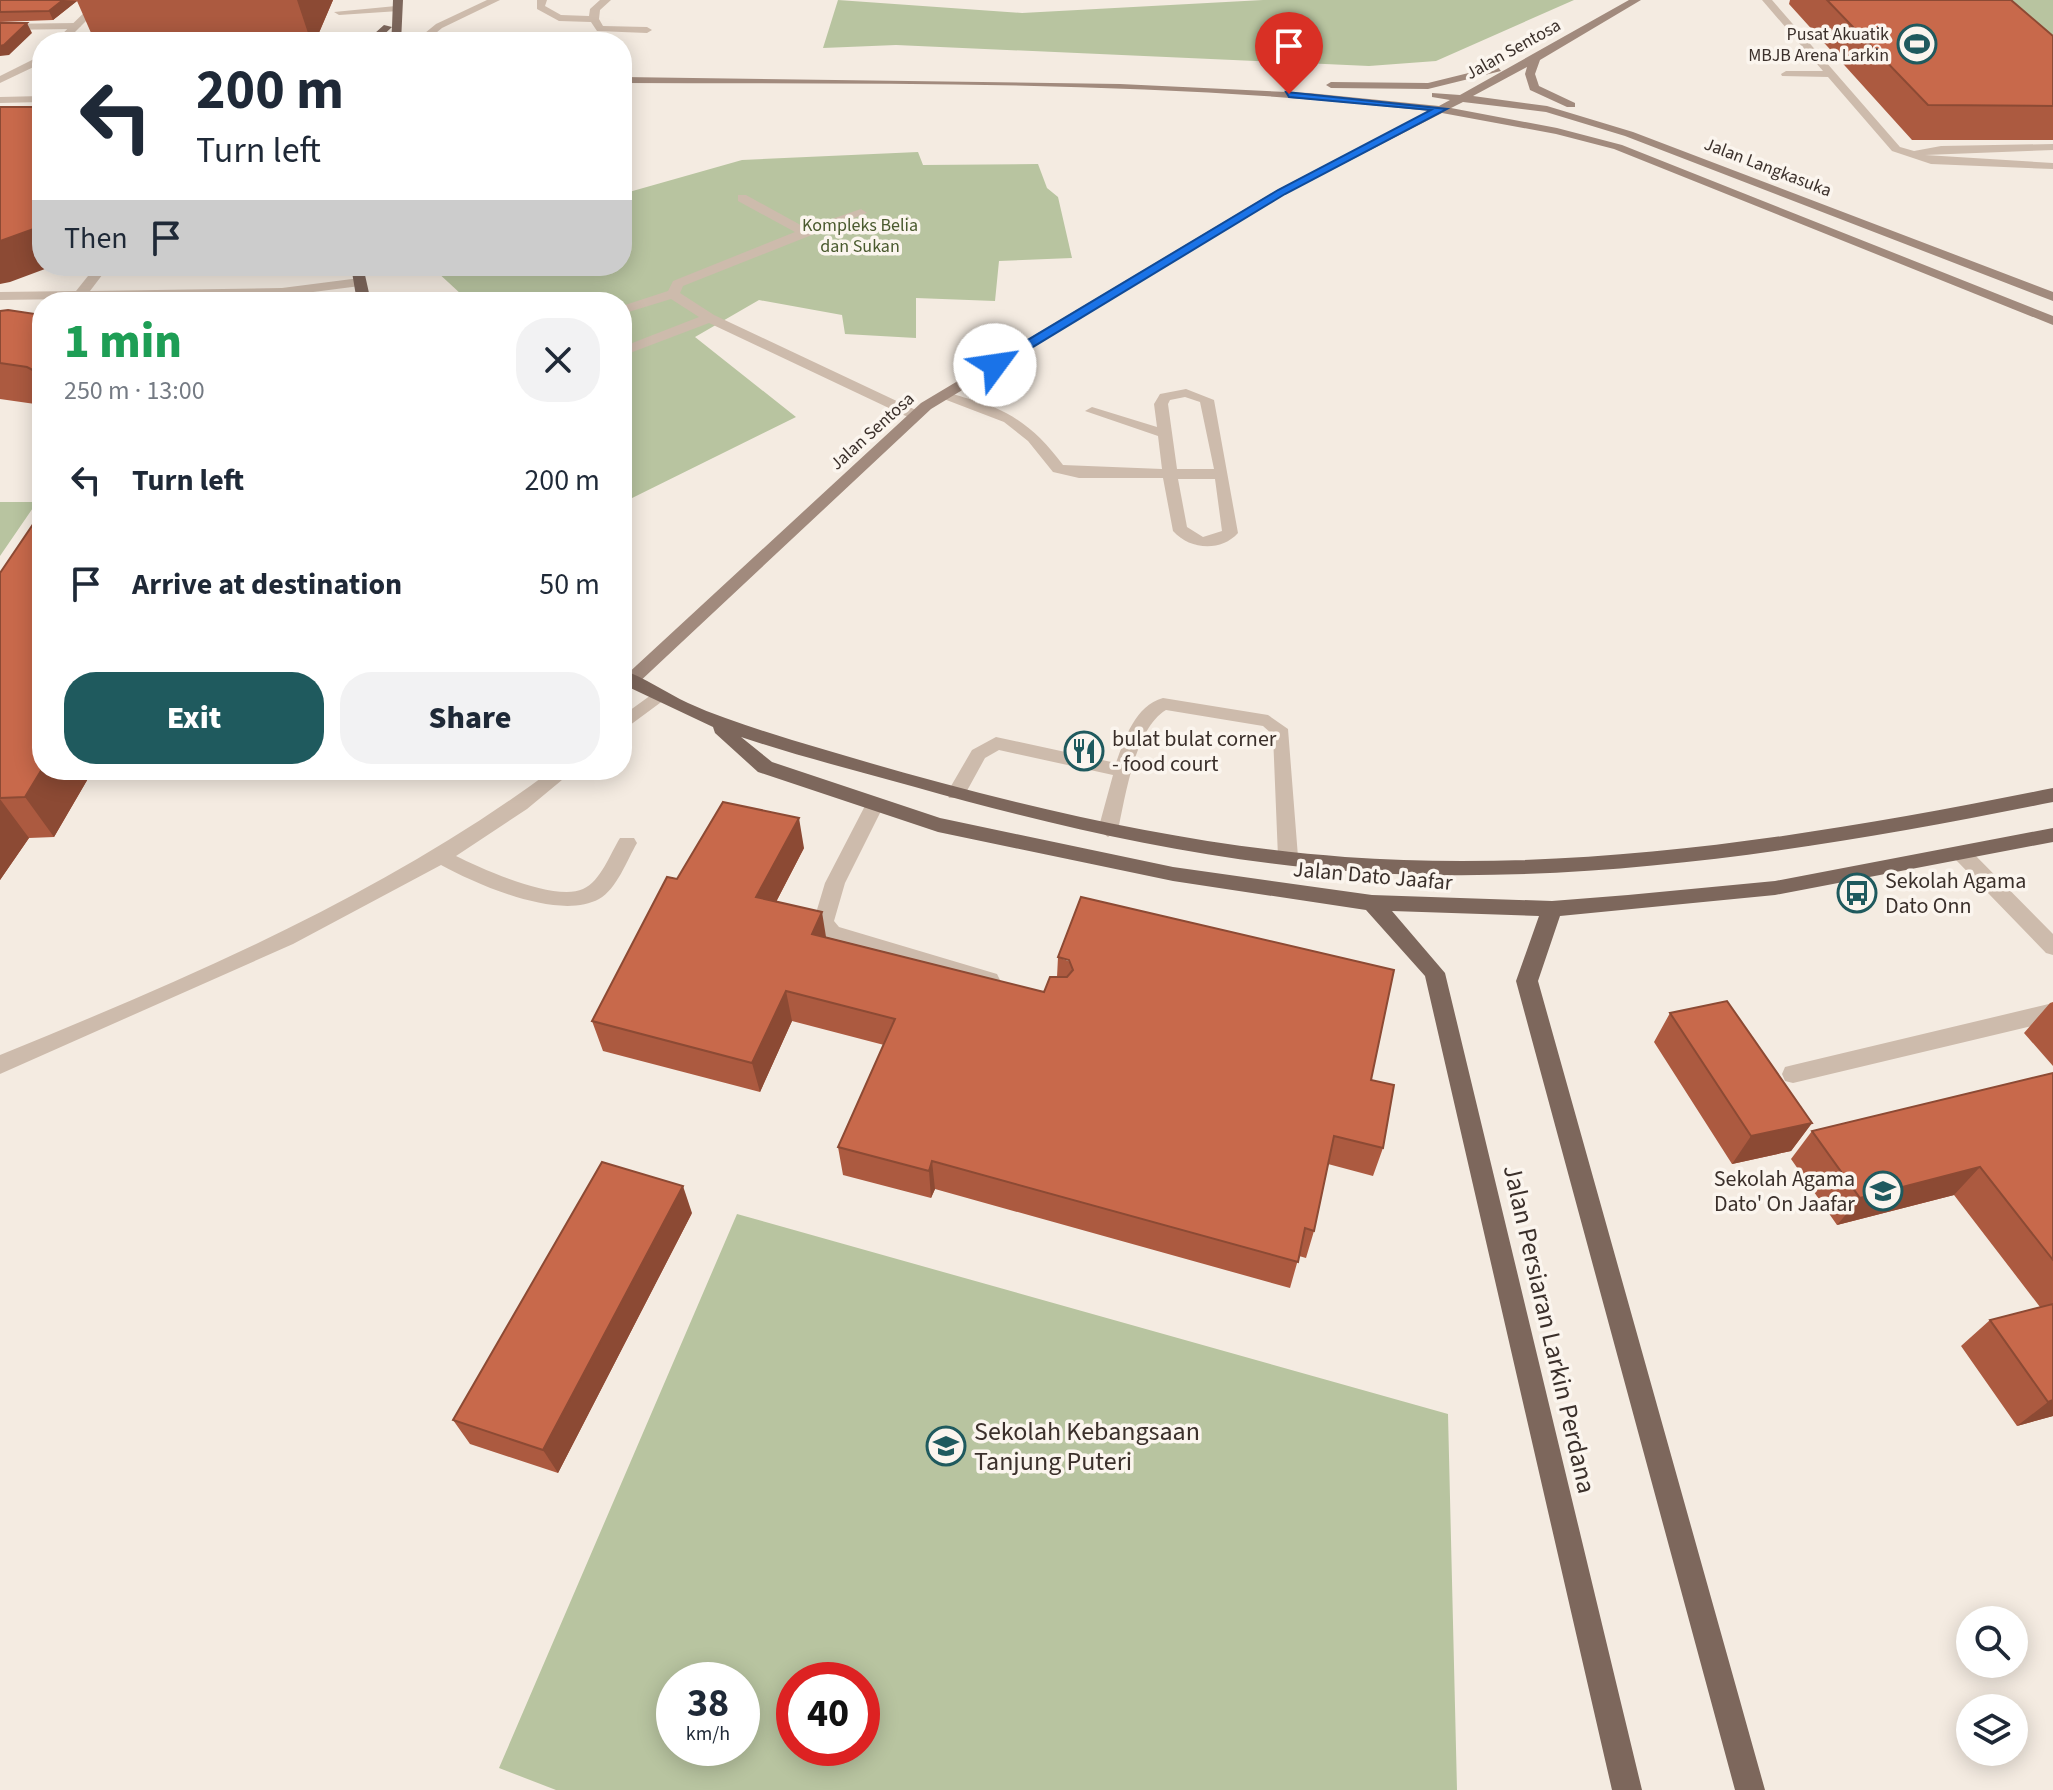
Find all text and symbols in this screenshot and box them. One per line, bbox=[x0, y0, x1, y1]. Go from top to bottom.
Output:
pin bbox=[1255, 12, 1323, 94]
street label: Jalan Sentosa bbox=[1461, 13, 1565, 86]
place label: Pusat Akuatik MBJB Arena Larkin bbox=[1748, 22, 1889, 68]
sports icon: Pusat Akuatik MBJB Arena Larkin bbox=[1896, 23, 1938, 65]
icon: arrive bbox=[1267, 24, 1311, 68]
text: 200 m bbox=[196, 51, 344, 130]
icon: left bbox=[64, 64, 168, 168]
text: Turn left bbox=[196, 125, 321, 176]
street label: Jalan Langkasuka bbox=[1701, 132, 1835, 203]
park label: Kompleks Belia dan Sukan bbox=[802, 213, 918, 259]
icon: arrive bbox=[144, 216, 188, 260]
text: Then bbox=[64, 217, 128, 260]
text: 1 min bbox=[64, 308, 182, 376]
button: close bbox=[516, 318, 600, 402]
position arrow bbox=[953, 323, 1037, 407]
text: 250 m · 13:00 bbox=[64, 372, 205, 409]
street label: Jalan Sentosa bbox=[825, 387, 920, 476]
icon: left bbox=[64, 458, 108, 502]
text: Turn left bbox=[132, 459, 244, 502]
text: 200 m bbox=[524, 459, 600, 502]
icon: arrive bbox=[64, 562, 108, 606]
text: Arrive at destination bbox=[132, 563, 402, 606]
text: 50 m bbox=[539, 563, 600, 606]
button: Exit bbox=[64, 672, 324, 764]
button: Share bbox=[340, 672, 600, 764]
place label: bulat bulat corner - food court bbox=[1112, 723, 1277, 780]
restaurant icon: bulat bulat corner - food court bbox=[1063, 730, 1105, 772]
street label: Jalan Dato Jaafar bbox=[1292, 853, 1454, 899]
place label: Sekolah Agama Dato Onn bbox=[1885, 865, 2026, 922]
bus stop icon: Sekolah Agama Dato Onn bbox=[1836, 872, 1878, 914]
street label: Jalan Persiaran Larkin Perdana bbox=[1494, 1161, 1605, 1497]
place label: Sekolah Agama Dato' On Jaafar bbox=[1714, 1163, 1855, 1220]
school or university icon: Sekolah Agama Dato' On Jaafar bbox=[1862, 1170, 1904, 1212]
place label: Sekolah Kebangsaan Tanjung Puteri bbox=[974, 1413, 1200, 1480]
school or university icon: Sekolah Kebangsaan Tanjung Puteri bbox=[925, 1425, 967, 1467]
map controls bbox=[1956, 1606, 2028, 1766]
button: search bbox=[1956, 1606, 2028, 1678]
speed limit sign: 40 bbox=[776, 1662, 880, 1766]
text: 38 bbox=[687, 1675, 729, 1732]
button: layers bbox=[1956, 1694, 2028, 1766]
text: km/h bbox=[686, 1720, 730, 1748]

